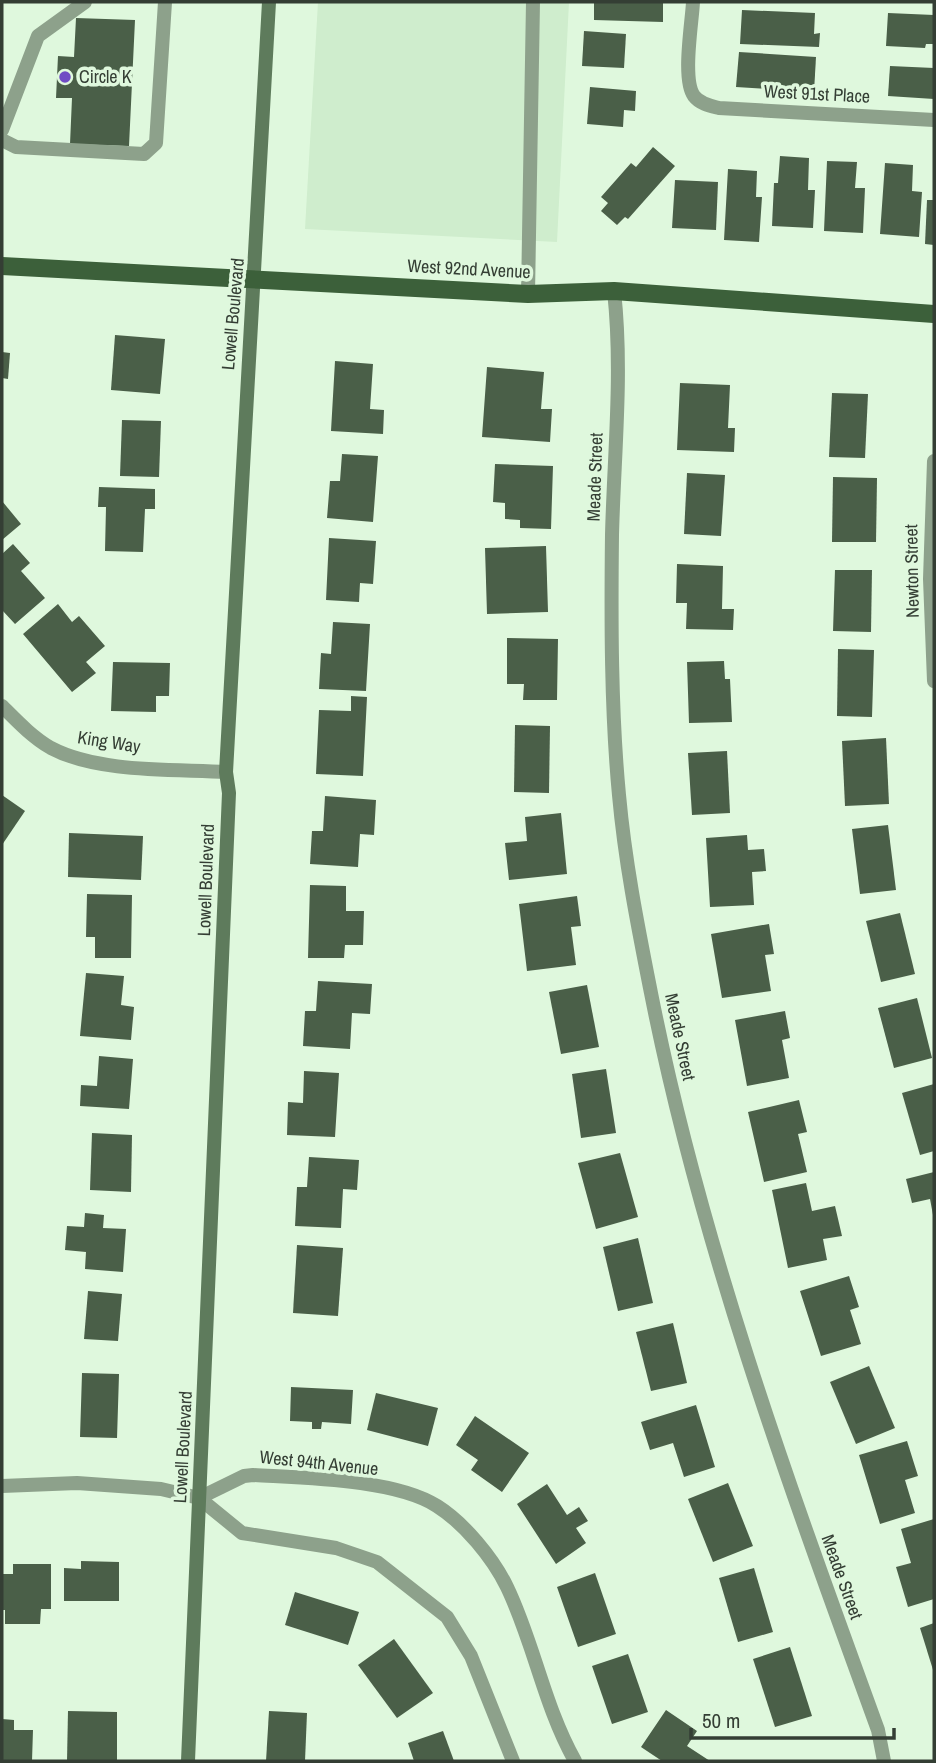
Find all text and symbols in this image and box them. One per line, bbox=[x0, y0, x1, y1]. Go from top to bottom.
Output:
place label: Circle K bbox=[79, 64, 132, 89]
marker: Circle K bbox=[57, 69, 73, 85]
street label: West 91st Place bbox=[763, 78, 871, 109]
street label: West 92nd Avenue bbox=[407, 253, 531, 284]
street label: Lowell Boulevard bbox=[215, 257, 250, 371]
street label: Meade Street bbox=[580, 432, 609, 522]
street label: Newton Street bbox=[898, 524, 925, 618]
street label: King Way bbox=[76, 724, 143, 759]
street label: Lowell Boulevard bbox=[191, 823, 220, 937]
street label: Meade Street bbox=[659, 991, 702, 1083]
street label: Lowell Boulevard bbox=[167, 1390, 198, 1504]
street label: West 94th Avenue bbox=[258, 1444, 380, 1481]
street label: Meade Street bbox=[816, 1531, 869, 1623]
scale bar bbox=[691, 1696, 894, 1740]
text: 50 m bbox=[702, 1706, 740, 1735]

